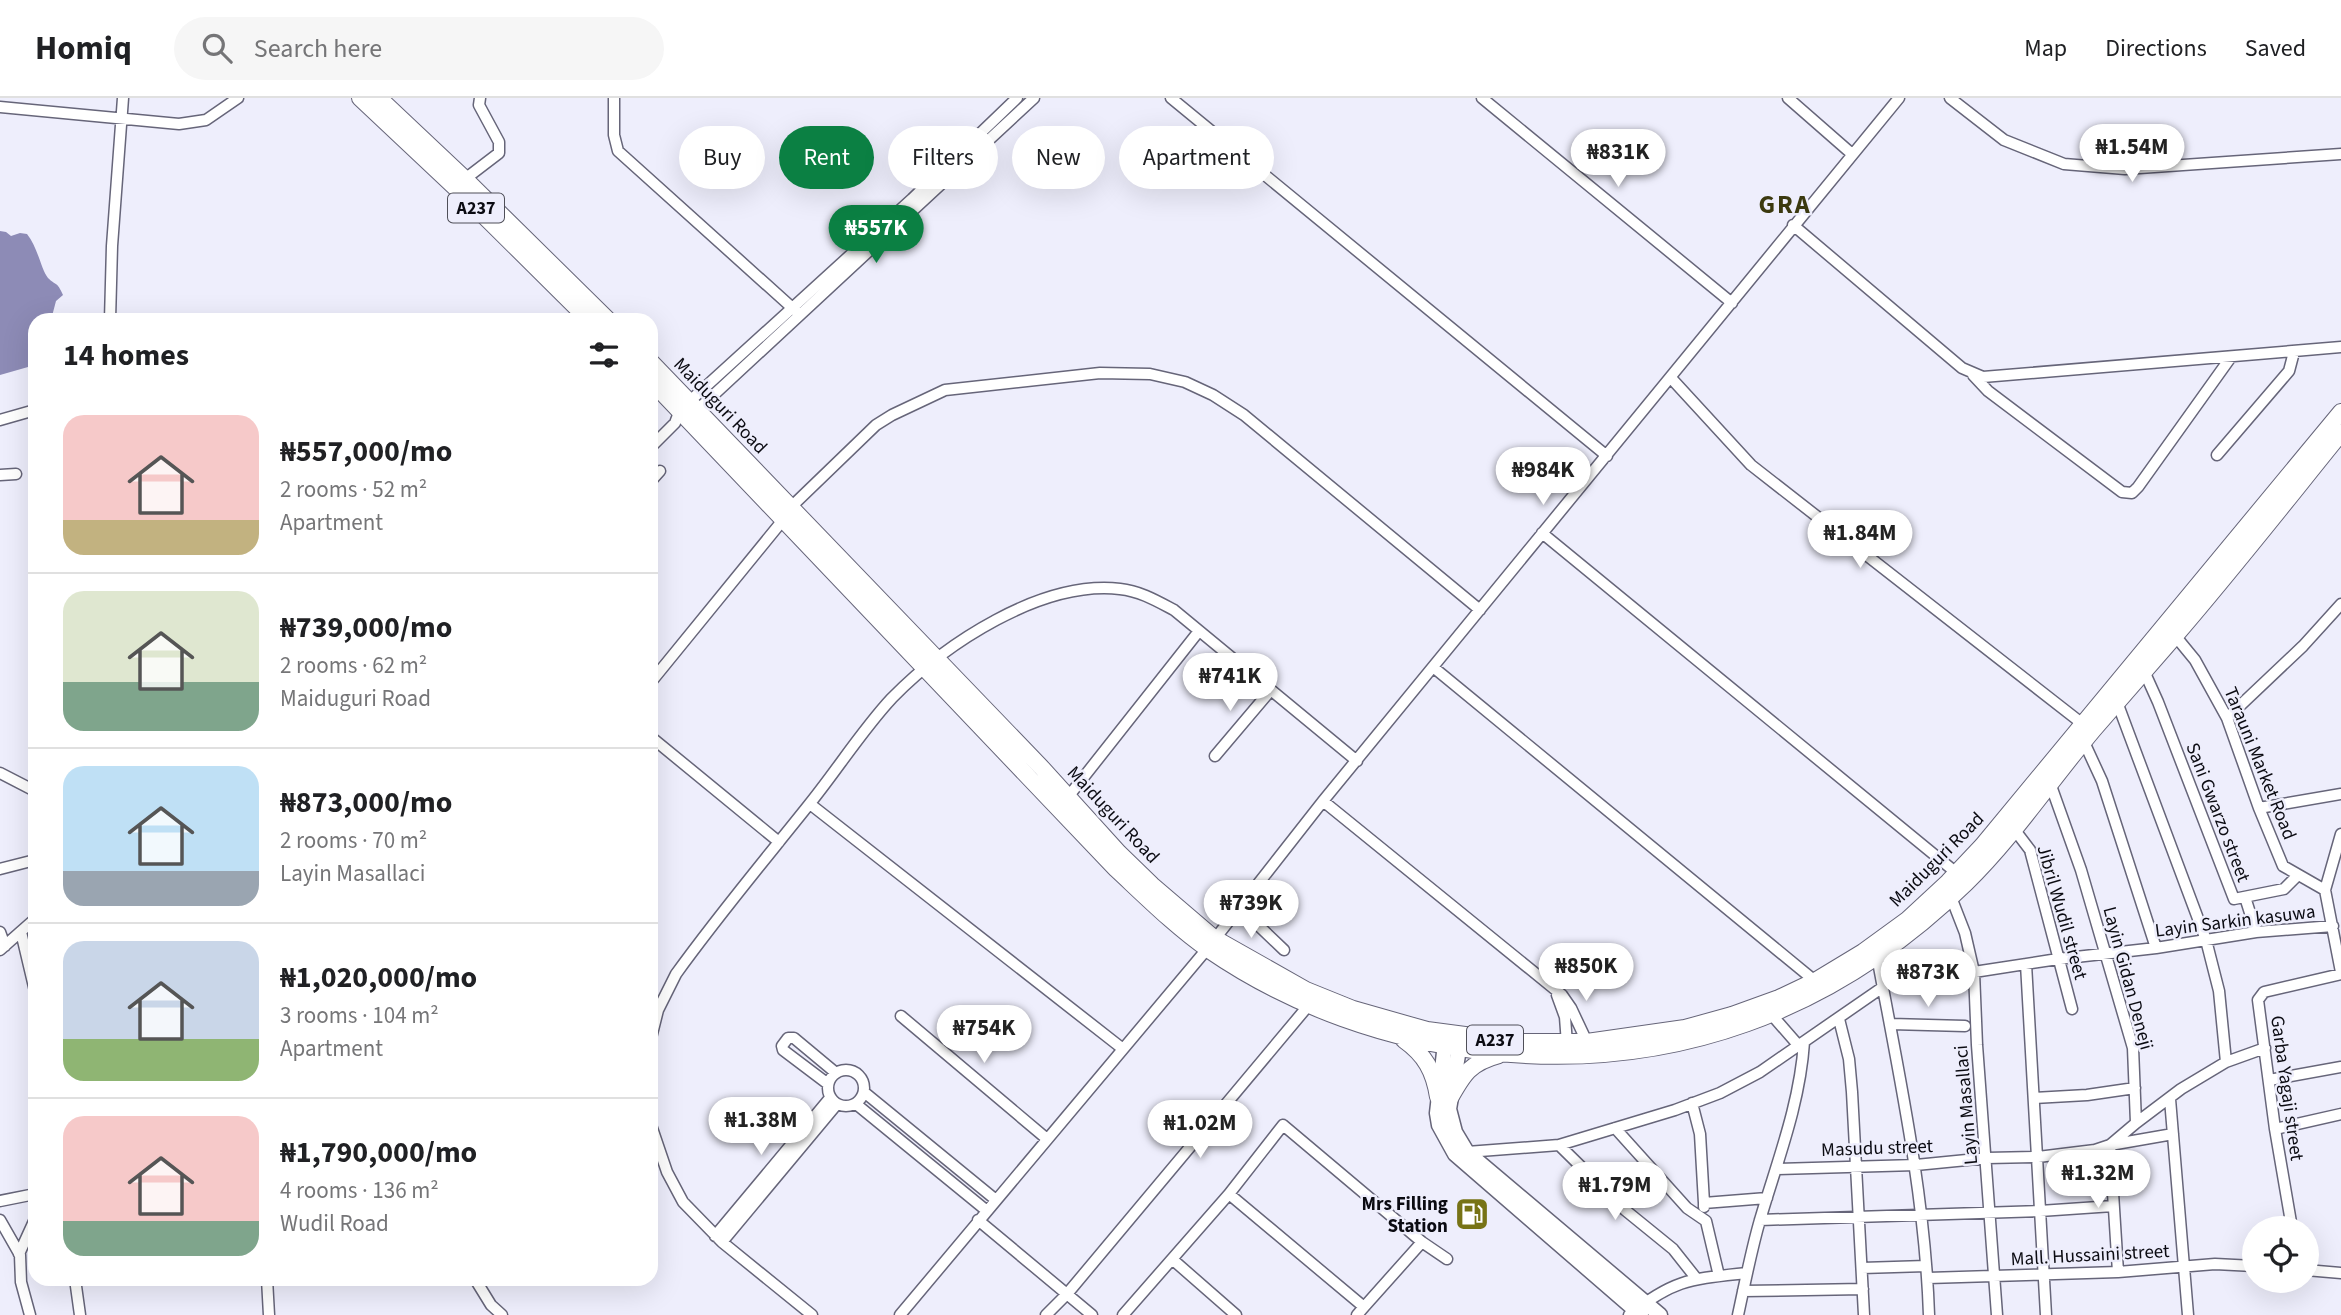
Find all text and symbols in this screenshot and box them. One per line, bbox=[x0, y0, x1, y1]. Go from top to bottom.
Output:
search box bbox=[174, 17, 664, 80]
text: Homiq bbox=[35, 25, 132, 72]
icon: search bbox=[198, 29, 236, 67]
text: Search here bbox=[254, 30, 382, 67]
text: Map bbox=[2024, 31, 2067, 66]
text: Directions bbox=[2105, 31, 2207, 66]
text: Saved bbox=[2245, 31, 2306, 66]
pin: ₦1.54M bbox=[2075, 125, 2189, 184]
chip: Buy bbox=[679, 126, 765, 189]
chip: Rent bbox=[779, 126, 874, 189]
chip: Filters bbox=[888, 126, 998, 189]
chip: New bbox=[1012, 126, 1105, 189]
chip: Apartment bbox=[1119, 126, 1274, 189]
pin: ₦831K bbox=[1569, 130, 1667, 189]
text: ₦1.54M bbox=[2095, 130, 2169, 163]
text: ₦831K bbox=[1587, 135, 1649, 168]
district label: GRA bbox=[1758, 186, 1812, 223]
road number: A237 bbox=[448, 194, 504, 222]
pin: ₦557K bbox=[827, 206, 925, 265]
text: ₦557K bbox=[845, 211, 907, 244]
text: 14 homes bbox=[63, 334, 189, 377]
icon: filters bbox=[585, 336, 623, 374]
street label: Maiduguri Road bbox=[667, 352, 773, 460]
text: ₦557,000/mo bbox=[280, 430, 452, 473]
icon: home bbox=[119, 443, 203, 527]
pin: ₦984K bbox=[1494, 448, 1592, 507]
text: ₦984K bbox=[1512, 453, 1574, 486]
text: 2 rooms · 52 m² bbox=[280, 473, 427, 506]
text: Apartment bbox=[280, 506, 383, 539]
pin: ₦1.84M bbox=[1803, 510, 1917, 570]
text: ₦1.84M bbox=[1823, 516, 1897, 549]
text: ₦739,000/mo bbox=[280, 606, 452, 649]
icon: home bbox=[119, 619, 203, 703]
text: 2 rooms · 62 m² bbox=[280, 649, 427, 682]
pin: ₦741K bbox=[1181, 654, 1279, 713]
text: ₦741K bbox=[1199, 659, 1261, 692]
text: Maiduguri Road bbox=[280, 682, 431, 715]
street label: Tarauni Market Road bbox=[2217, 683, 2303, 844]
street label: Sani Gwarzo street bbox=[2179, 739, 2257, 887]
street label: Maiduguri Road bbox=[1061, 760, 1165, 870]
text: ₦873,000/mo bbox=[280, 781, 452, 824]
icon: home bbox=[119, 794, 203, 878]
street label: Maiduguri Road bbox=[1883, 806, 1991, 914]
text: 2 rooms · 70 m² bbox=[280, 824, 427, 857]
street label: Jibril Wudil street bbox=[2029, 842, 2094, 983]
text: Layin Masallaci bbox=[280, 857, 425, 890]
pin: ₦739K bbox=[1202, 880, 1300, 940]
text: ₦739K bbox=[1220, 886, 1282, 919]
street label: Layin Sarkin kasuwa bbox=[2153, 898, 2317, 945]
street label: Layin Gidan Deneji bbox=[2095, 904, 2160, 1053]
pin: ₦850K bbox=[1537, 944, 1635, 1003]
text: ₦850K bbox=[1555, 949, 1617, 982]
pin: ₦873K bbox=[1879, 950, 1977, 1009]
text: ₦873K bbox=[1897, 955, 1959, 988]
text: ₦1,020,000/mo bbox=[280, 956, 477, 999]
icon: home bbox=[119, 969, 203, 1053]
text: 3 rooms · 104 m² bbox=[280, 999, 439, 1032]
pin: ₦754K bbox=[935, 1006, 1033, 1065]
text: ₦754K bbox=[953, 1011, 1015, 1044]
street label: Garba Yagaji street bbox=[2263, 1014, 2310, 1163]
road number: A237 bbox=[1467, 1026, 1523, 1055]
text: Apartment bbox=[280, 1032, 383, 1065]
street label: Layin Masallaci bbox=[1948, 1044, 1985, 1166]
pin: ₦1.38M bbox=[704, 1098, 818, 1157]
pin: ₦1.02M bbox=[1143, 1100, 1257, 1160]
text: ₦1.38M bbox=[724, 1103, 798, 1136]
text: ₦1.02M bbox=[1163, 1106, 1237, 1139]
text: ₦1,790,000/mo bbox=[280, 1131, 477, 1174]
street label: Masudu street bbox=[1821, 1133, 1934, 1164]
icon: home bbox=[119, 1144, 203, 1228]
pin: ₦1.32M bbox=[2041, 1150, 2155, 1210]
text: ₦1.32M bbox=[2061, 1156, 2135, 1189]
pin: ₦1.79M bbox=[1558, 1162, 1672, 1222]
text: ₦1.79M bbox=[1578, 1168, 1652, 1201]
text: 4 rooms · 136 m² bbox=[280, 1174, 439, 1207]
place label: Mrs Filling Station bbox=[1362, 1191, 1448, 1240]
fuel station icon: Mrs Filling Station bbox=[1453, 1195, 1491, 1233]
text: Wudil Road bbox=[280, 1207, 389, 1240]
map controls bbox=[2242, 1216, 2319, 1293]
button: locate bbox=[2242, 1216, 2319, 1293]
street label: Mall. Hussaini street bbox=[2010, 1238, 2171, 1273]

